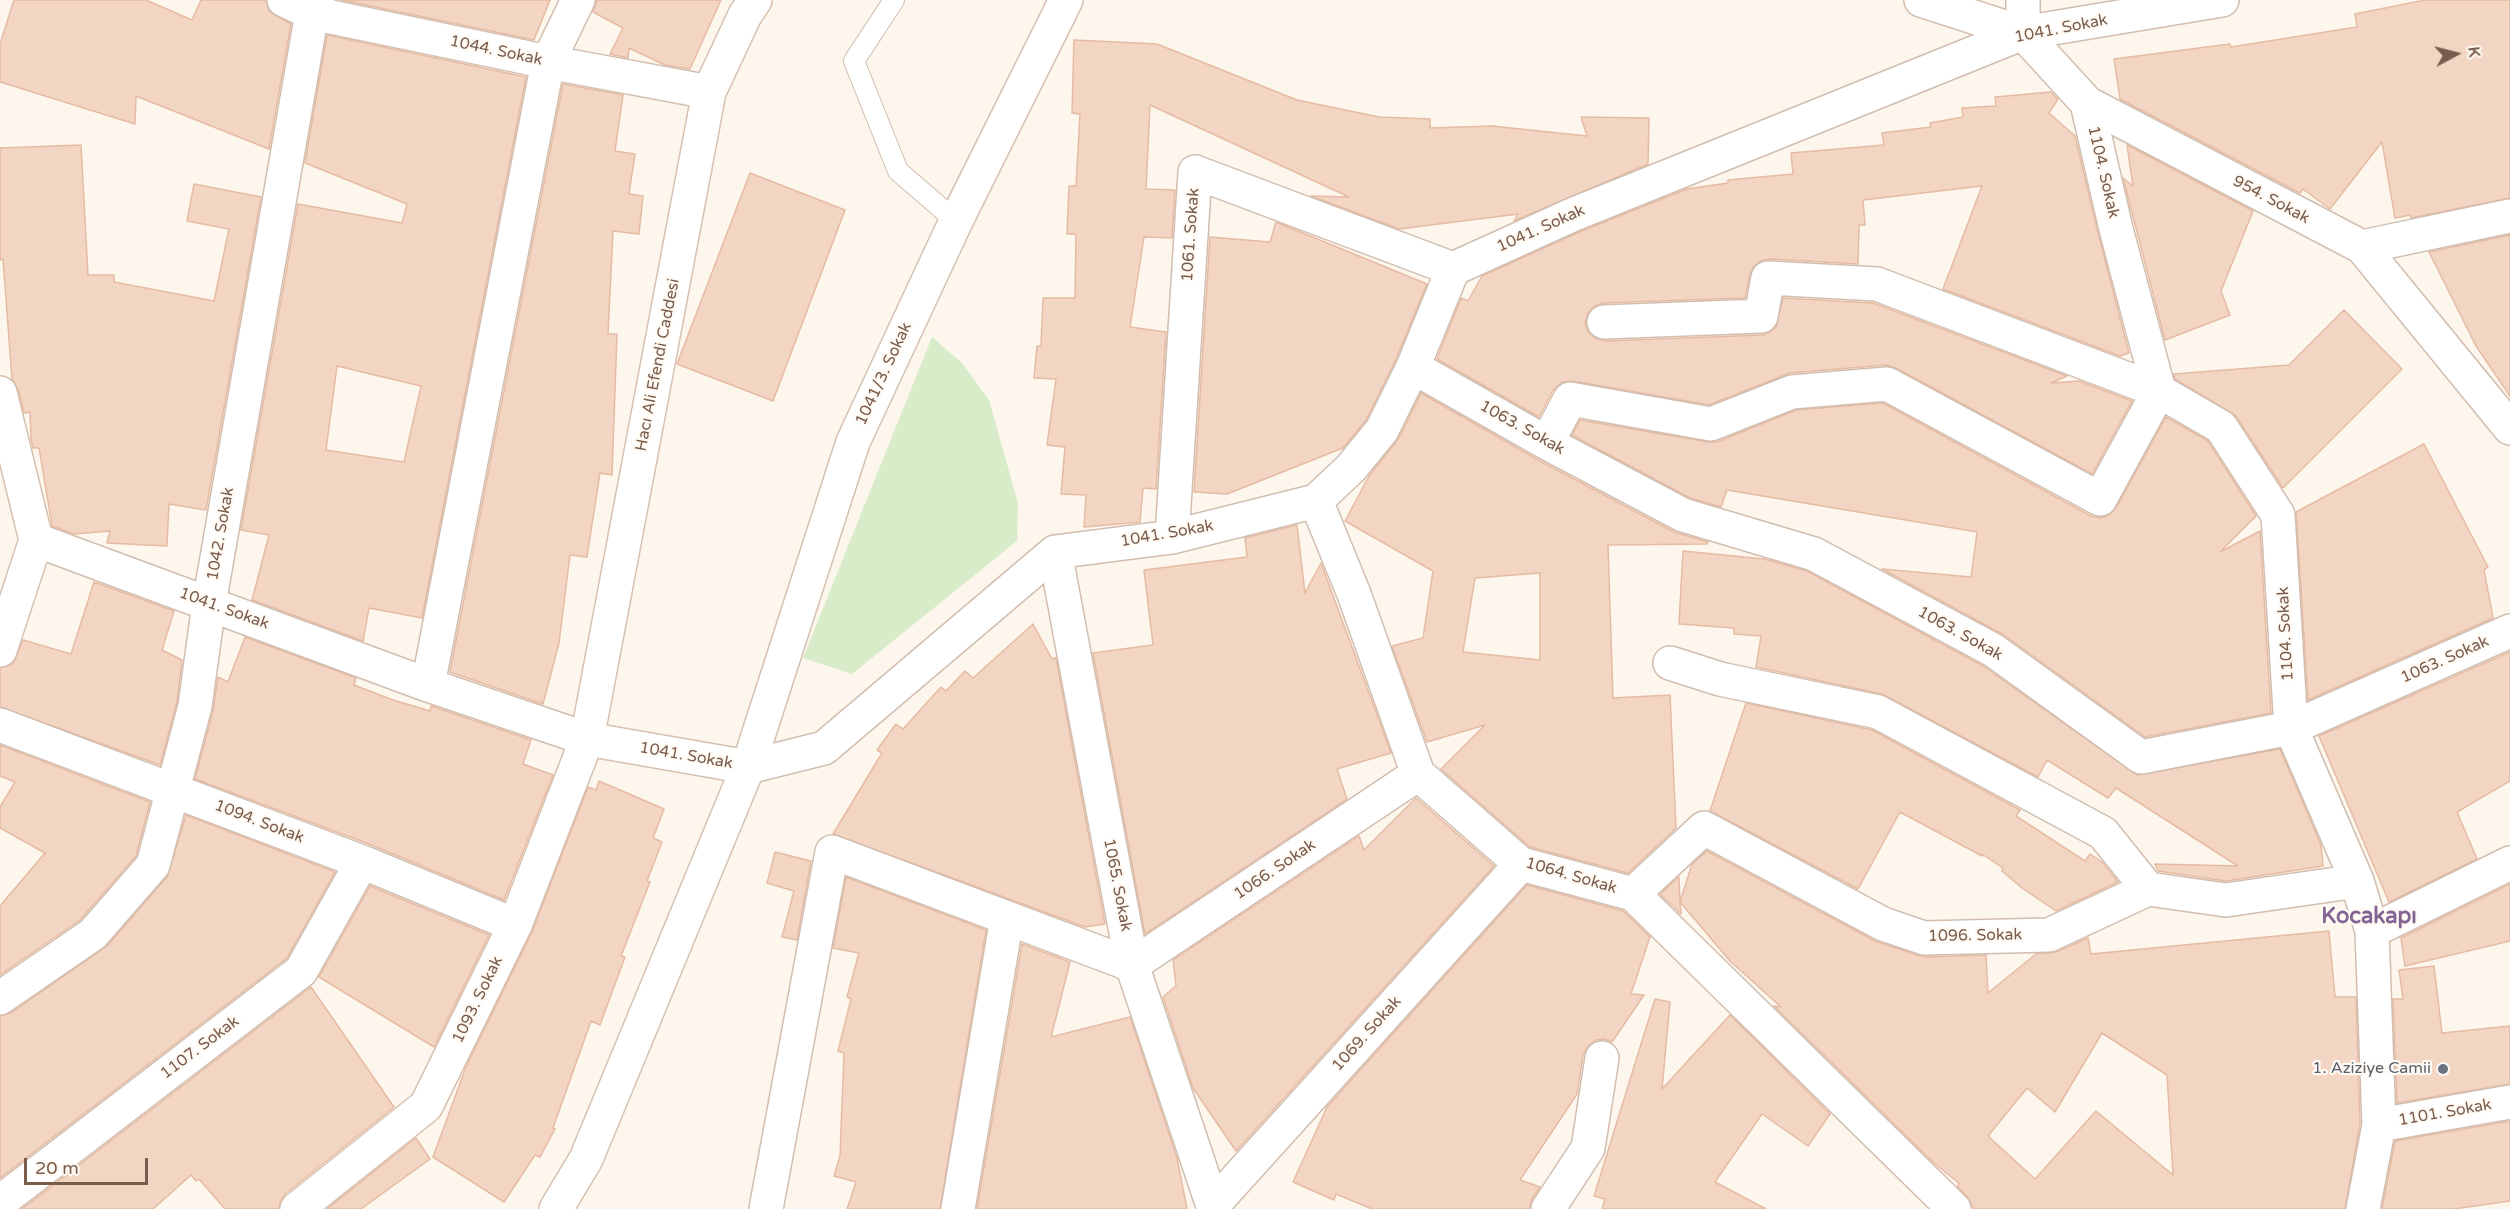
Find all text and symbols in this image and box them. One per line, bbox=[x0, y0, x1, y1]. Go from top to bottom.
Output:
street label: 1041. Sokak bbox=[2013, 11, 2109, 47]
north arrow bbox=[2426, 24, 2486, 84]
street label: 1044. Sokak bbox=[448, 32, 544, 70]
text: K bbox=[2463, 45, 2484, 58]
street label: 1104. Sokak bbox=[2083, 124, 2123, 220]
street label: 954. Sokak bbox=[2229, 172, 2313, 228]
street label: 1061. Sokak bbox=[1178, 187, 1204, 283]
street label: 1041. Sokak bbox=[1494, 201, 1588, 257]
street label: Hacı Ali Efendi Caddesi bbox=[632, 277, 684, 453]
street label: 1041/3. Sokak bbox=[852, 319, 916, 429]
street label: 1063. Sokak bbox=[1476, 397, 1568, 459]
street label: 1042. Sokak bbox=[203, 486, 239, 582]
street label: 1041. Sokak bbox=[1119, 516, 1215, 552]
street label: 1041. Sokak bbox=[176, 584, 272, 634]
street label: 1104. Sokak bbox=[2274, 586, 2298, 682]
street label: 1063. Sokak bbox=[1914, 603, 2006, 665]
street label: 1063. Sokak bbox=[2398, 632, 2492, 688]
street label: 1041. Sokak bbox=[638, 738, 734, 774]
street label: 1094. Sokak bbox=[212, 796, 306, 848]
street label: 1066. Sokak bbox=[1231, 836, 1319, 904]
street label: 1065. Sokak bbox=[1099, 837, 1135, 933]
street label: 1064. Sokak bbox=[1523, 854, 1619, 898]
district label: Kocakapı bbox=[2321, 904, 2417, 930]
street label: 1096. Sokak bbox=[1928, 926, 2022, 946]
street label: 1093. Sokak bbox=[449, 953, 507, 1047]
street label: 1069. Sokak bbox=[1328, 993, 1406, 1075]
street label: 1107. Sokak bbox=[157, 1012, 243, 1084]
place label: 1. Aziziye Camii bbox=[2312, 1059, 2431, 1079]
marker: 1. Aziziye Camii bbox=[2436, 1062, 2450, 1076]
street label: 1101. Sokak bbox=[2397, 1095, 2493, 1131]
scale bar bbox=[27, 1146, 152, 1184]
text: 20 m bbox=[35, 1157, 79, 1179]

